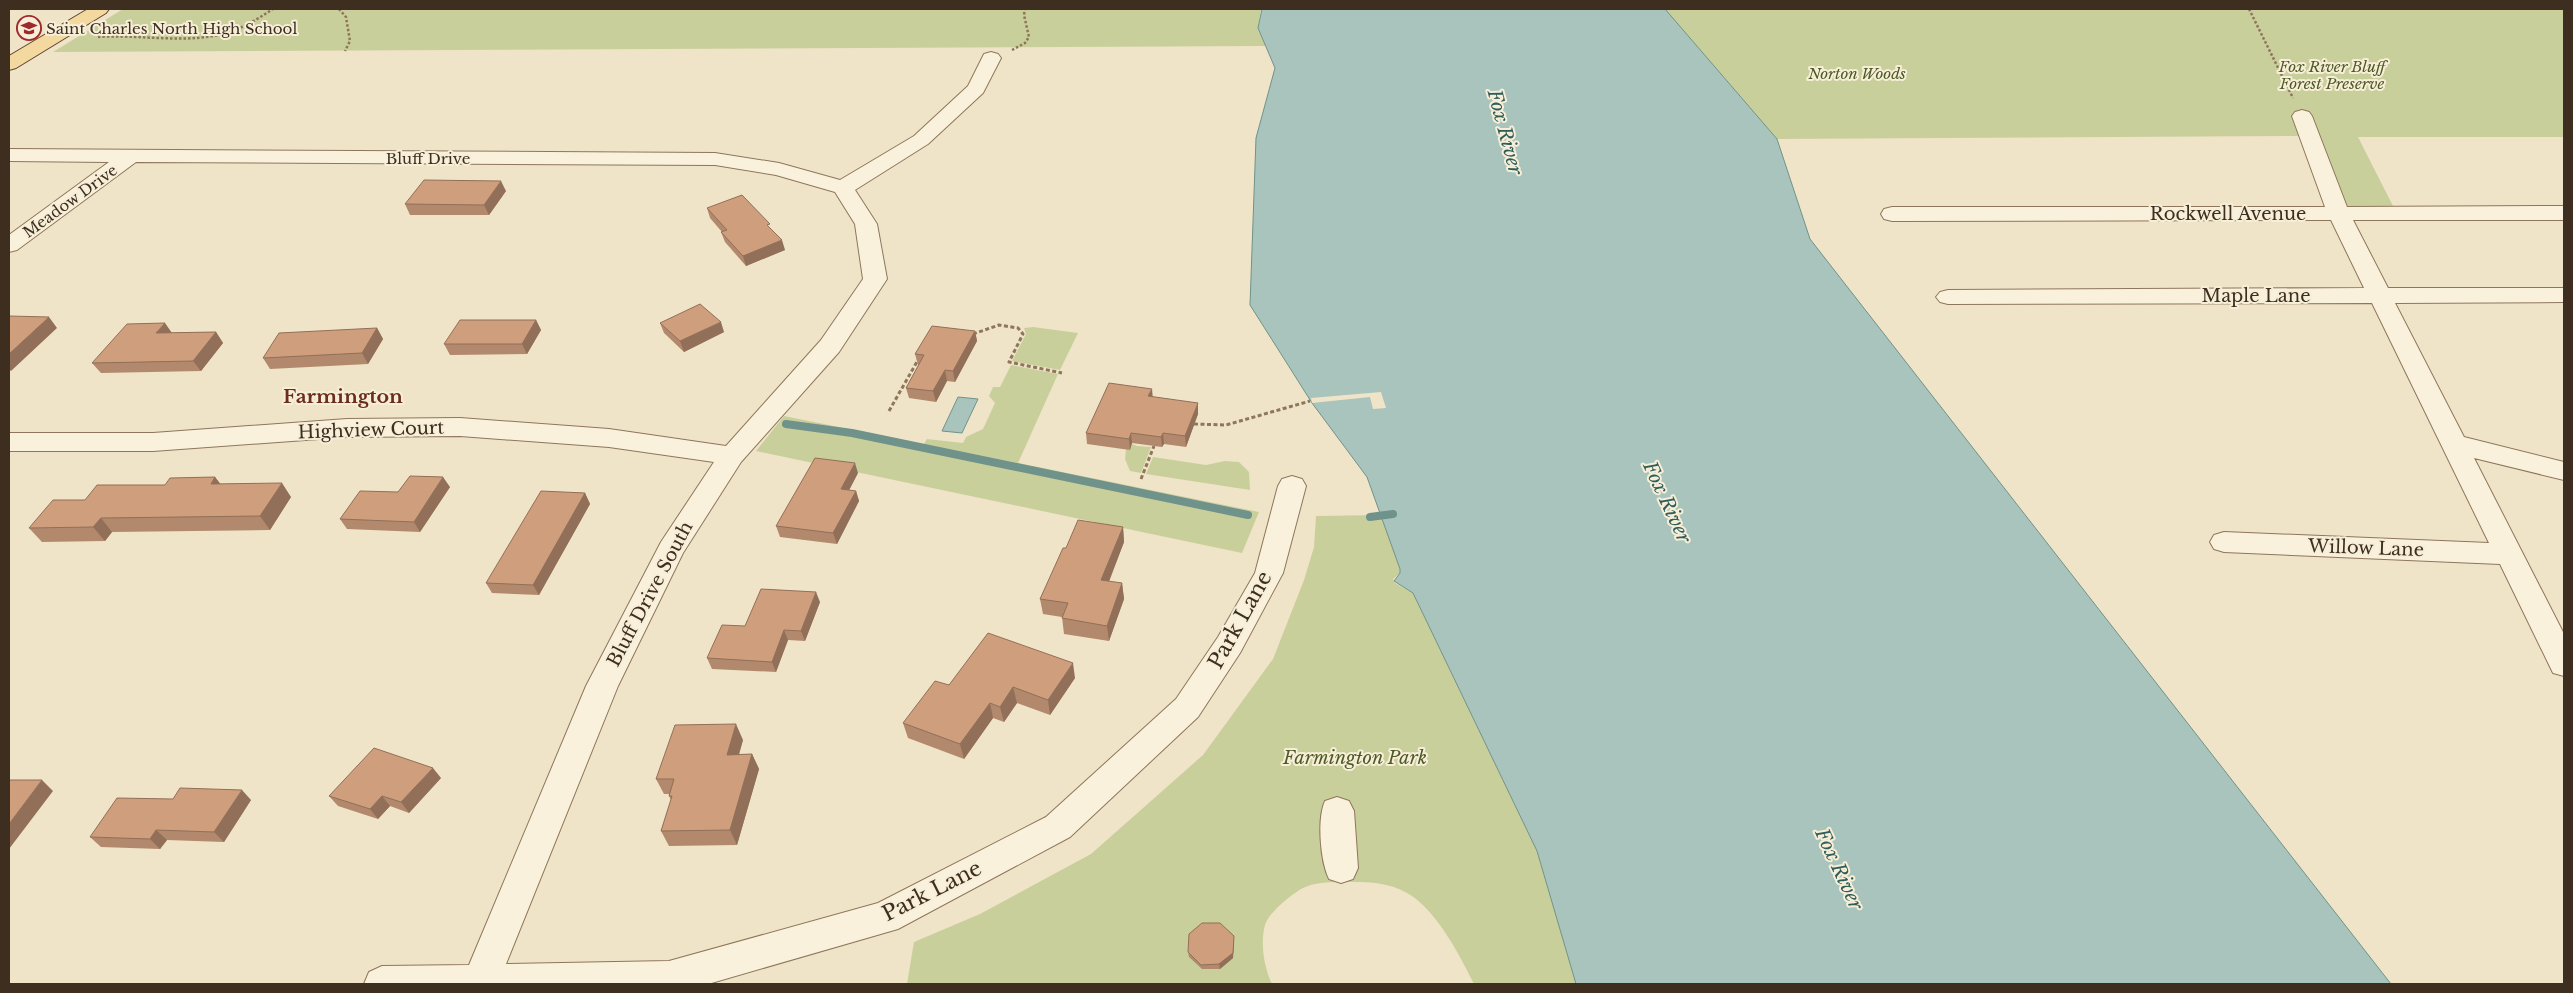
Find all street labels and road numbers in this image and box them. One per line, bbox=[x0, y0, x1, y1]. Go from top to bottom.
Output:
street label: Bluff Drive bbox=[386, 149, 470, 168]
street label: Meadow Drive bbox=[19, 160, 121, 242]
street label: Rockwell Avenue bbox=[2150, 203, 2306, 225]
street label: Maple Lane bbox=[2202, 285, 2310, 307]
street label: Highview Court bbox=[297, 416, 445, 444]
street label: Bluff Drive South bbox=[602, 518, 698, 670]
street label: Willow Lane bbox=[2307, 535, 2424, 561]
street label: Park Lane bbox=[1202, 567, 1278, 673]
street label: Park Lane bbox=[878, 855, 986, 927]

